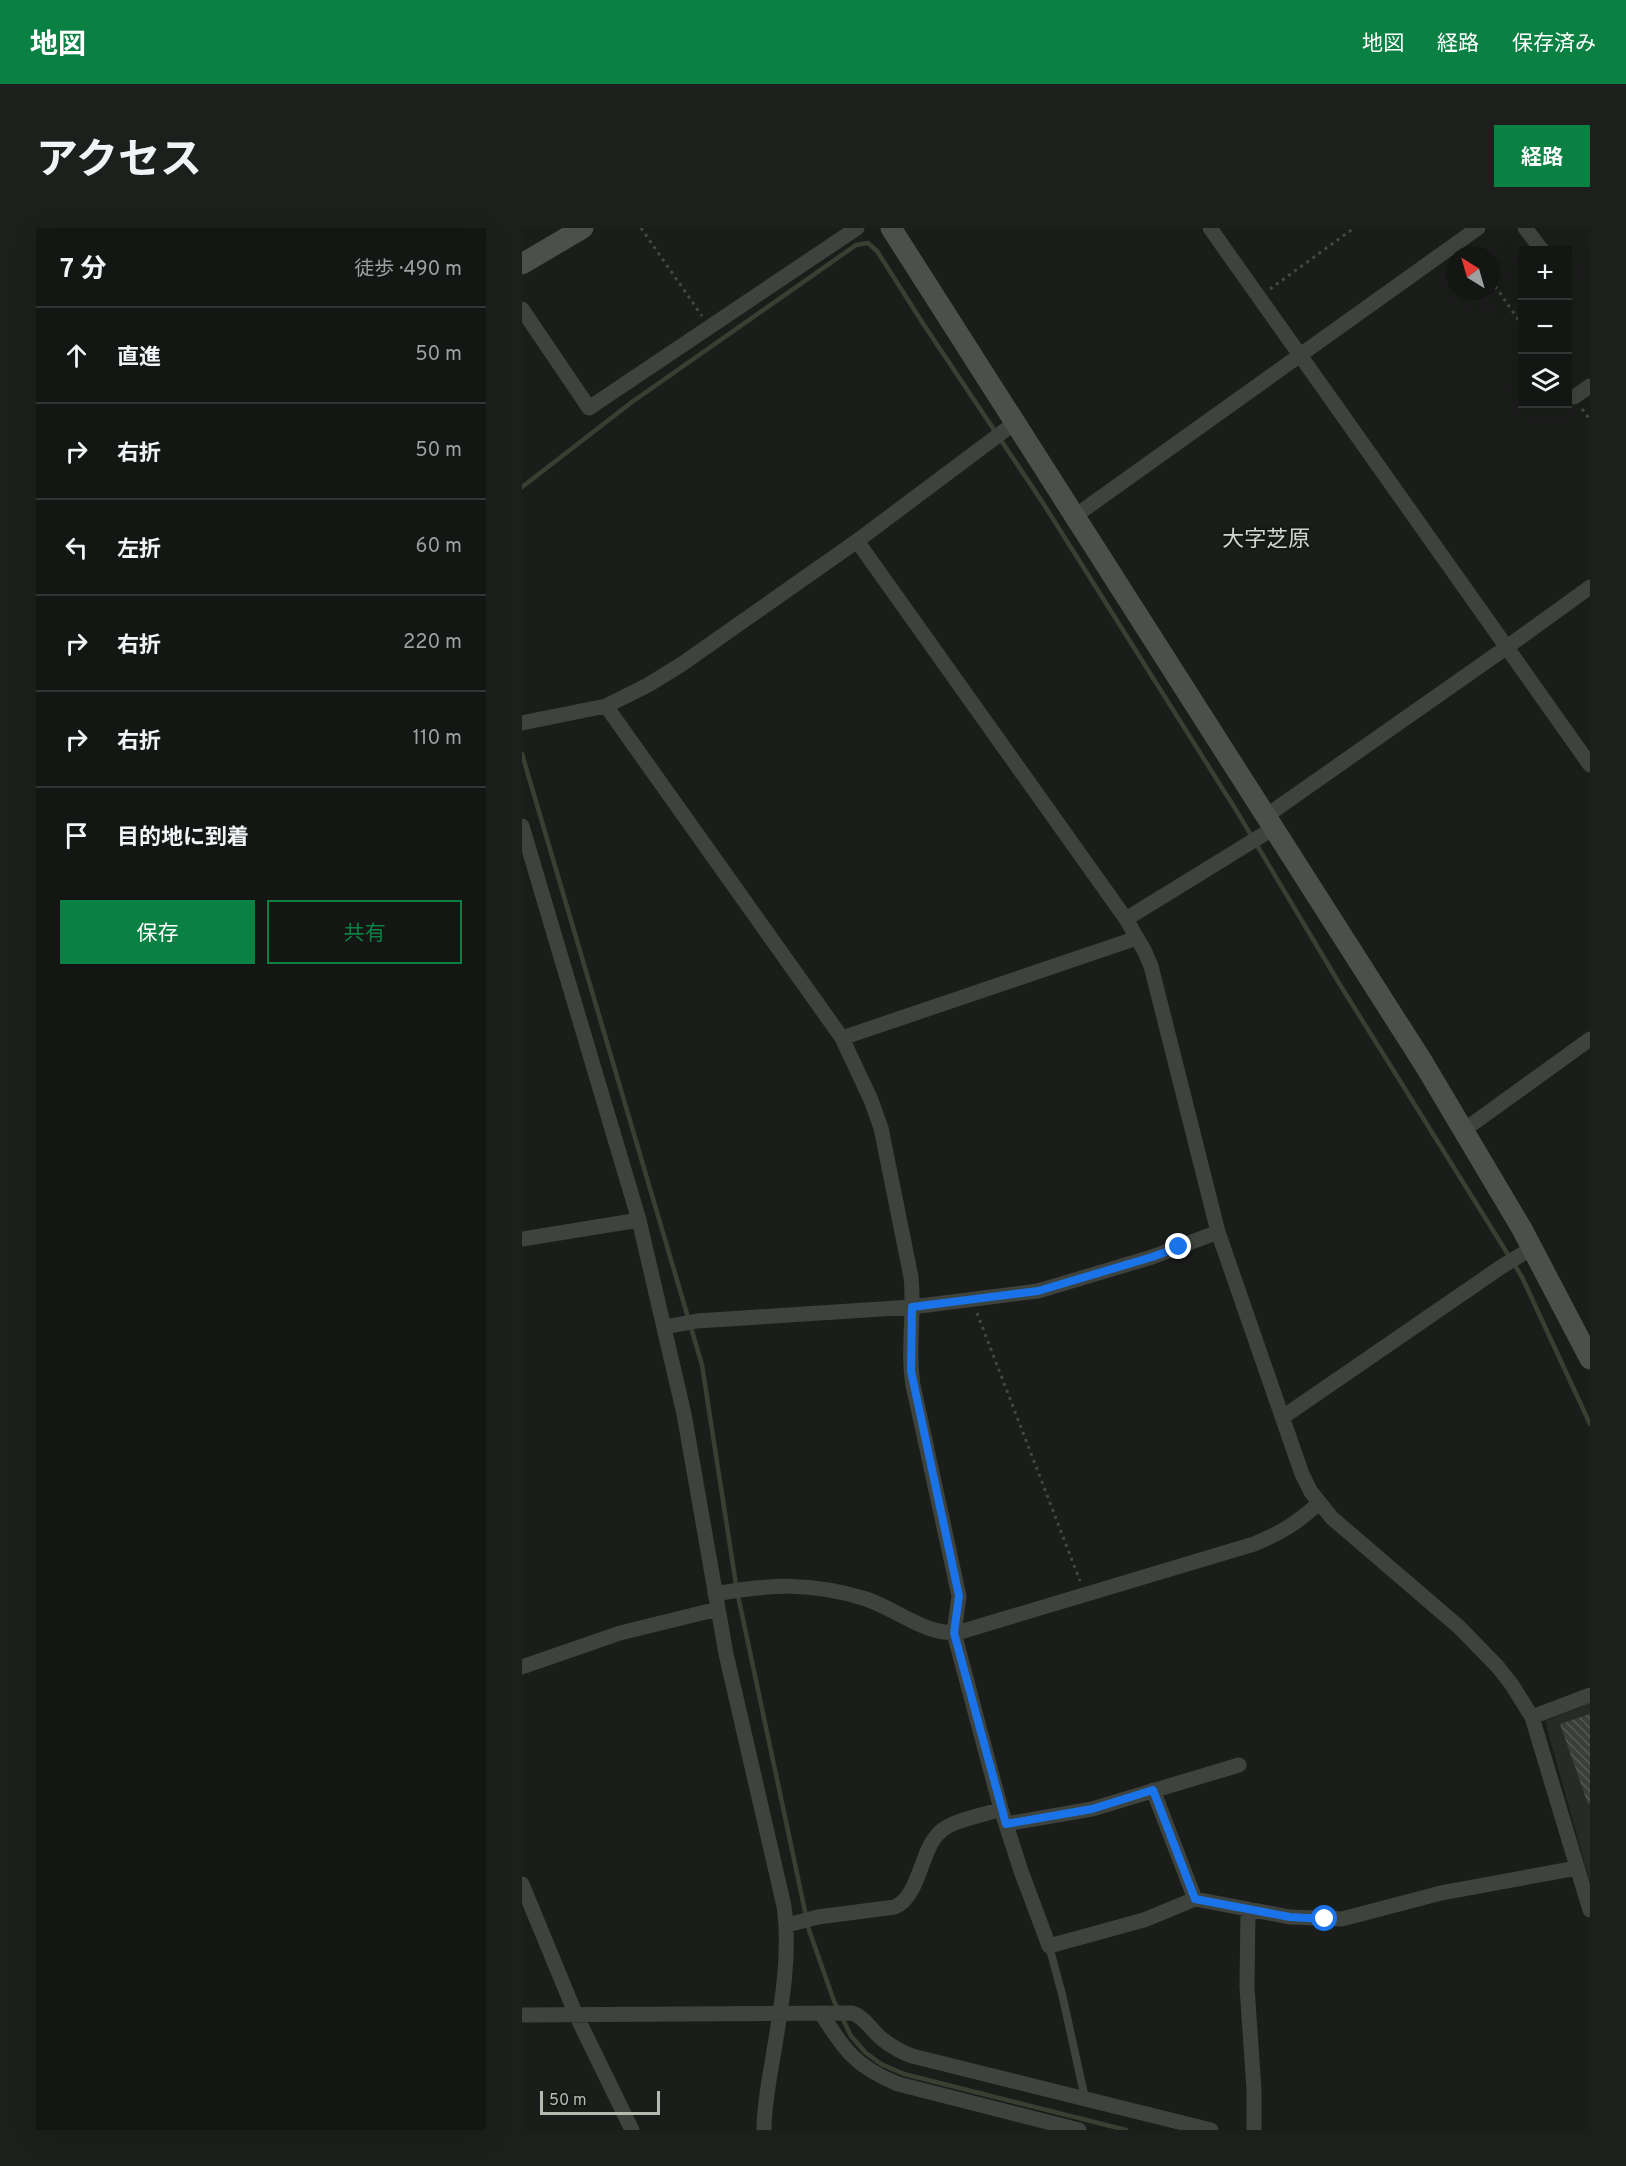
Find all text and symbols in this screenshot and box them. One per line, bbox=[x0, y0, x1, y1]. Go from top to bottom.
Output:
text: 地図 bbox=[30, 28, 86, 64]
text: 地図 bbox=[1362, 31, 1404, 58]
text: 経路 bbox=[1437, 31, 1479, 58]
text: 保存済み bbox=[1512, 31, 1596, 58]
button: 経路 bbox=[1494, 125, 1590, 187]
text: アクセス bbox=[36, 136, 202, 189]
north arrow bbox=[1446, 246, 1500, 300]
map controls bbox=[1518, 246, 1572, 408]
button: + bbox=[1518, 246, 1572, 300]
text: 7 分 bbox=[60, 254, 107, 287]
text: 徒歩 · 490 m bbox=[354, 257, 462, 283]
button: − bbox=[1518, 300, 1572, 354]
icon: ahead bbox=[60, 339, 93, 372]
text: 50 m bbox=[415, 342, 462, 368]
text: 直進 bbox=[117, 345, 161, 372]
button: layers bbox=[1518, 354, 1572, 408]
icon: right bbox=[60, 435, 93, 468]
text: 50 m bbox=[415, 438, 462, 464]
text: 右折 bbox=[117, 441, 161, 468]
district label: 大字芝原 bbox=[1222, 527, 1310, 554]
icon: left bbox=[60, 531, 93, 564]
text: 60 m bbox=[416, 534, 462, 560]
text: 左折 bbox=[117, 537, 161, 564]
icon: right bbox=[60, 627, 93, 660]
text: 220 m bbox=[403, 630, 462, 656]
text: 右折 bbox=[117, 633, 161, 660]
icon: right bbox=[60, 723, 93, 756]
text: 110 m bbox=[413, 726, 462, 752]
text: 右折 bbox=[117, 729, 161, 756]
icon: arrive bbox=[60, 819, 93, 852]
text: 目的地に到着 bbox=[117, 825, 249, 852]
button: 保存 bbox=[60, 900, 255, 964]
button: 共有 bbox=[267, 900, 462, 964]
route end bbox=[1165, 1233, 1191, 1259]
route start bbox=[1311, 1905, 1337, 1931]
scale bar bbox=[540, 2088, 660, 2116]
text: 50 m bbox=[549, 2091, 587, 2111]

